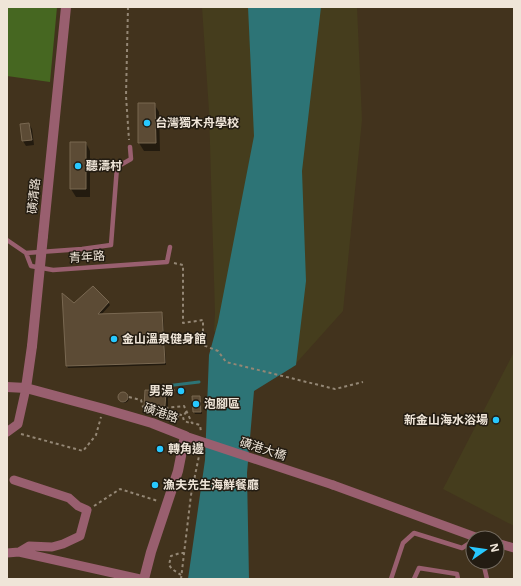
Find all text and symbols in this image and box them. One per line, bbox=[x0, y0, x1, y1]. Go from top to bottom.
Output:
place label: 台灣獨木舟學校 bbox=[155, 114, 239, 131]
marker: 台灣獨木舟學校 bbox=[142, 118, 152, 128]
place label: 聽濤村 bbox=[86, 157, 122, 174]
marker: 聽濤村 bbox=[73, 161, 83, 171]
street label: 磺清路 bbox=[23, 177, 44, 215]
street label: 青年路 bbox=[68, 247, 106, 266]
place label: 金山溫泉健身館 bbox=[122, 330, 206, 347]
marker: 金山溫泉健身館 bbox=[109, 334, 119, 344]
place label: 男湯 bbox=[149, 382, 173, 399]
marker: 男湯 bbox=[176, 386, 186, 396]
place label: 泡腳區 bbox=[204, 395, 240, 412]
street label: 磺港路 bbox=[141, 399, 181, 426]
marker: 泡腳區 bbox=[191, 399, 201, 409]
place label: 新金山海水浴場 bbox=[404, 411, 488, 428]
marker: 新金山海水浴場 bbox=[491, 415, 501, 425]
street label: 磺港大橋 bbox=[238, 433, 289, 464]
place label: 轉角邊 bbox=[168, 440, 204, 457]
marker: 轉角邊 bbox=[155, 444, 165, 454]
place label: 漁夫先生海鮮餐廳 bbox=[163, 476, 259, 493]
marker: 漁夫先生海鮮餐廳 bbox=[150, 480, 160, 490]
north arrow bbox=[465, 530, 505, 570]
text: N bbox=[487, 542, 504, 554]

